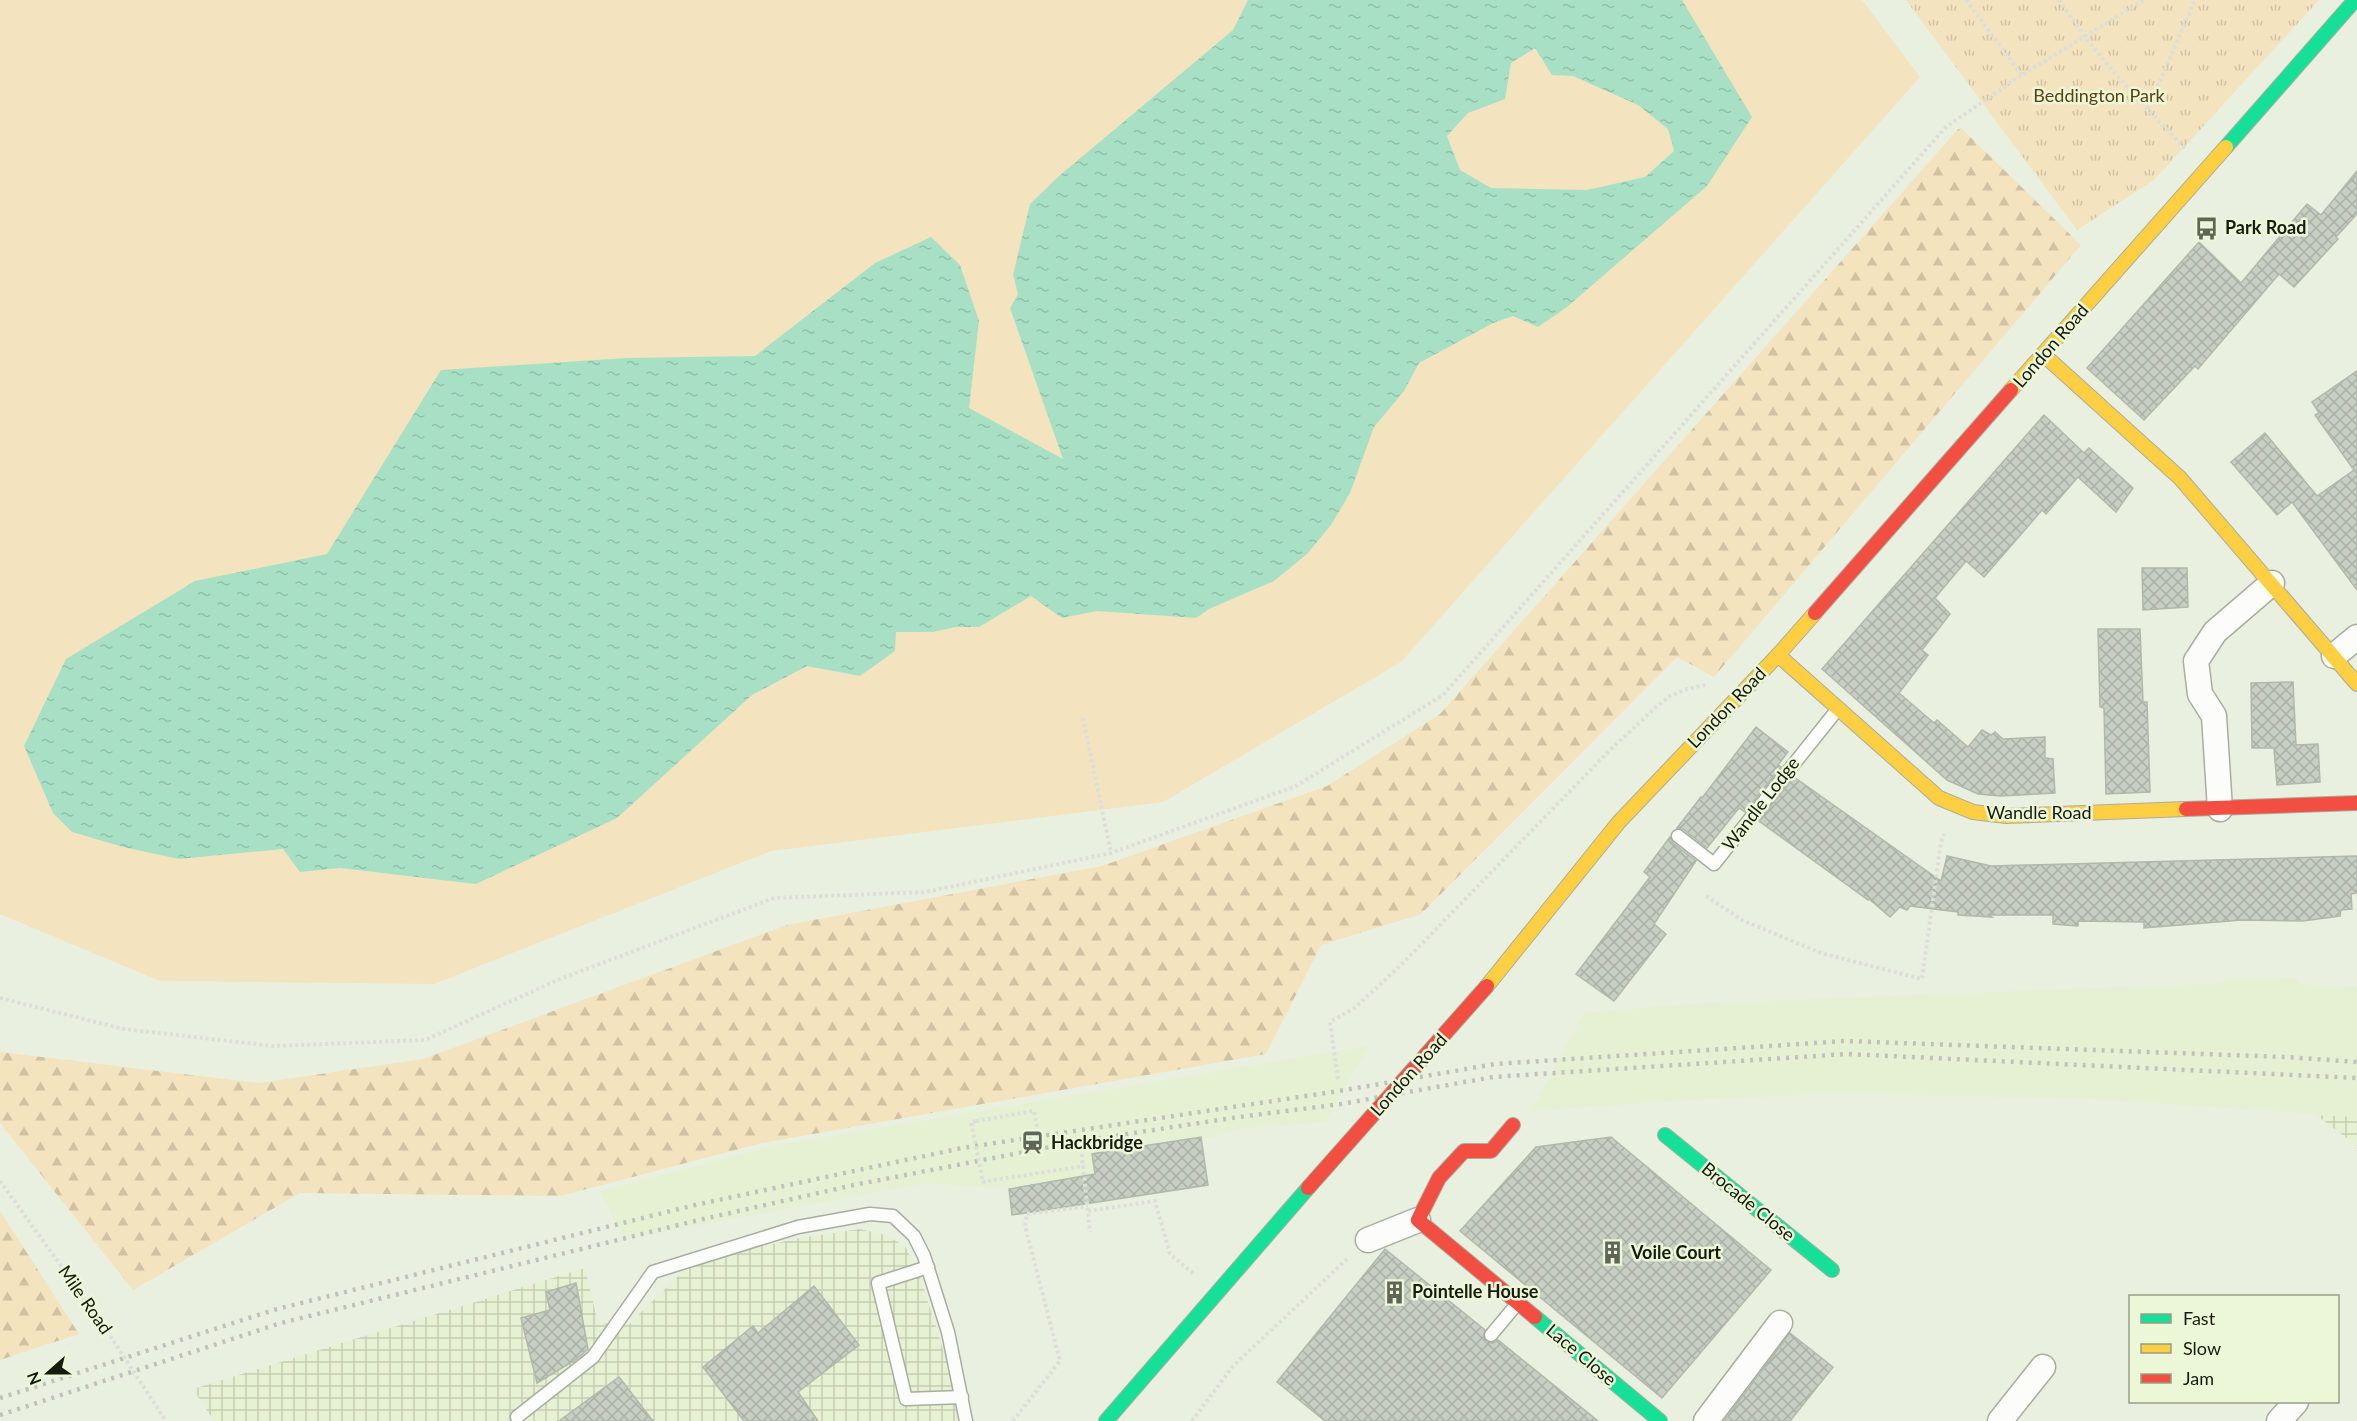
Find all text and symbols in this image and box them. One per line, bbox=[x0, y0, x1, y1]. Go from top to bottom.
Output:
park label: Beddington Park bbox=[2033, 84, 2166, 106]
bus stop icon: Park Road bbox=[2194, 215, 2220, 241]
place label: Park Road bbox=[2225, 216, 2306, 238]
street label: London Road bbox=[2008, 299, 2093, 392]
street label: London Road bbox=[1682, 662, 1770, 752]
street label: Wandle Lodge bbox=[1717, 752, 1804, 855]
street label: Wandle Road bbox=[1987, 801, 2091, 823]
street label: London Road bbox=[1365, 1028, 1451, 1120]
station icon: Hackbridge bbox=[1020, 1130, 1046, 1156]
place label: Hackbridge bbox=[1051, 1131, 1143, 1153]
street label: Brocade Close bbox=[1698, 1157, 1800, 1245]
building icon: Voile Court bbox=[1600, 1240, 1626, 1266]
place label: Voile Court bbox=[1630, 1241, 1721, 1263]
street label: Mile Road bbox=[54, 1261, 118, 1338]
building icon: Pointelle House bbox=[1381, 1279, 1407, 1305]
place label: Pointelle House bbox=[1412, 1280, 1539, 1302]
legend bbox=[2129, 1295, 2339, 1403]
text: Fast bbox=[2183, 1307, 2216, 1329]
street label: Lace Close bbox=[1542, 1319, 1621, 1390]
text: Slow bbox=[2183, 1337, 2221, 1359]
north arrow bbox=[18, 1343, 78, 1403]
text: Jam bbox=[2183, 1367, 2214, 1389]
text: N bbox=[22, 1369, 45, 1388]

